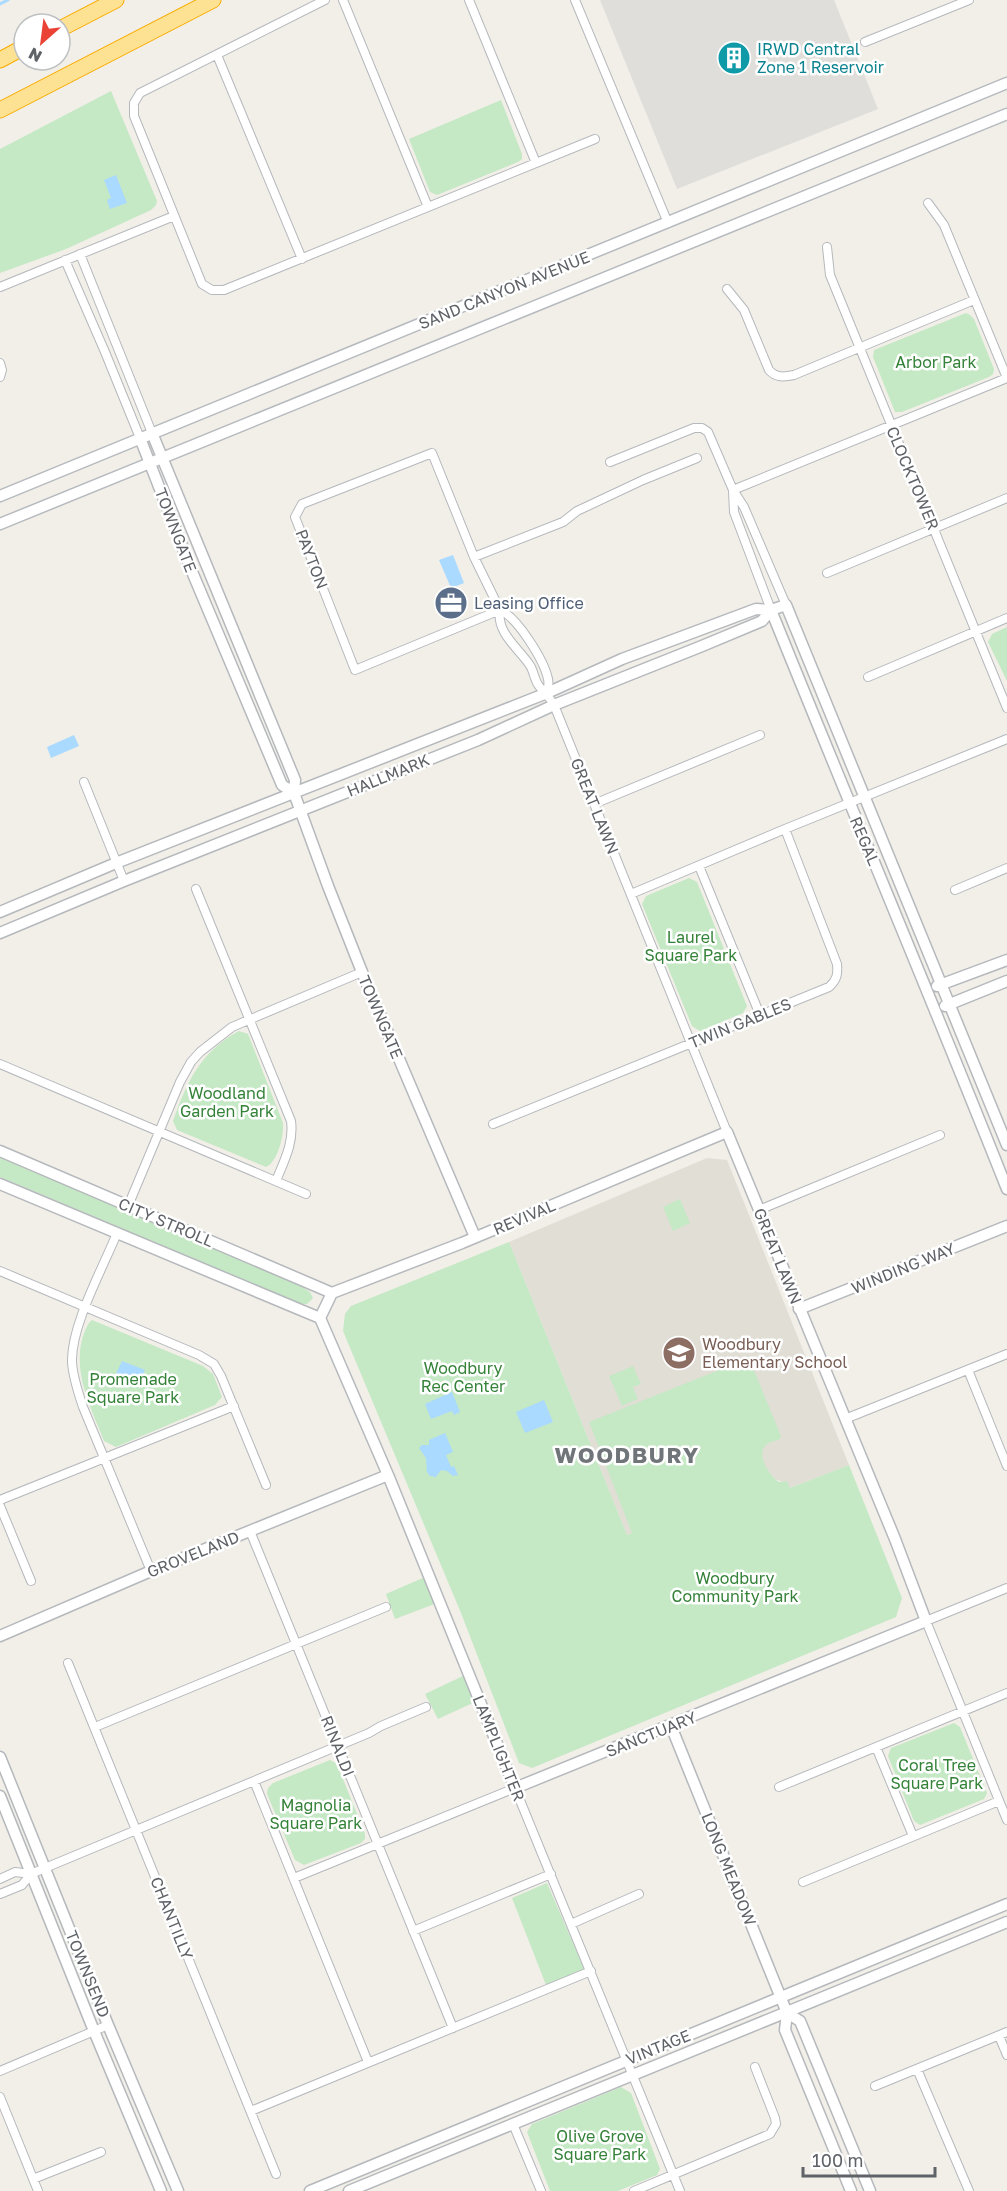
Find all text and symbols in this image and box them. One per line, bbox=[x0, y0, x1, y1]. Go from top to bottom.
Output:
north arrow bbox=[12, 12, 72, 72]
place label: IRWD Central Zone 1 Reservoir bbox=[757, 39, 884, 77]
building icon: IRWD Central Zone 1 Reservoir bbox=[716, 40, 752, 76]
text: N bbox=[25, 44, 45, 67]
street label: SAND CANYON AVENUE bbox=[416, 247, 592, 333]
park label: Arbor Park bbox=[895, 352, 977, 372]
street label: CLOCKTOWER bbox=[882, 423, 944, 533]
street label: TOWNGATE bbox=[151, 485, 201, 575]
street label: PAYTON bbox=[291, 526, 333, 592]
office icon: Leasing Office bbox=[433, 585, 469, 621]
place label: Leasing Office bbox=[474, 593, 584, 613]
street label: HALLMARK bbox=[344, 749, 432, 801]
street label: GREAT LAWN bbox=[567, 755, 623, 857]
street label: REGAL bbox=[846, 813, 884, 869]
park label: Laurel Square Park bbox=[645, 927, 737, 965]
street label: TOWNGATE bbox=[354, 972, 408, 1062]
street label: TWIN GABLES bbox=[686, 993, 794, 1053]
park label: Woodland Garden Park bbox=[180, 1083, 274, 1121]
street label: CITY STROLL bbox=[115, 1193, 217, 1251]
street label: REVIVAL bbox=[490, 1195, 558, 1239]
street label: GREAT LAWN bbox=[750, 1205, 806, 1307]
street label: WINDING WAY bbox=[848, 1238, 958, 1298]
place label: Woodbury Elementary School bbox=[702, 1334, 847, 1372]
school or university icon: Woodbury Elementary School bbox=[661, 1335, 697, 1371]
park label: Woodbury Rec Center bbox=[421, 1358, 505, 1396]
park label: Promenade Square Park bbox=[87, 1369, 179, 1407]
district label: WOODBURY bbox=[554, 1441, 700, 1468]
street label: GROVELAND bbox=[144, 1526, 242, 1582]
park label: Woodbury Community Park bbox=[672, 1568, 798, 1606]
street label: LAMPLIGHTER bbox=[469, 1692, 529, 1804]
street label: SANCTUARY bbox=[603, 1706, 700, 1761]
street label: RINALDI bbox=[317, 1713, 359, 1779]
park label: Coral Tree Square Park bbox=[891, 1755, 983, 1793]
park label: Magnolia Square Park bbox=[270, 1795, 362, 1833]
street label: LONG MEADOW bbox=[697, 1810, 761, 1928]
street label: CHANTILLY bbox=[146, 1874, 198, 1963]
street label: TOWNSEND bbox=[61, 1928, 115, 2020]
street label: VINTAGE bbox=[623, 2025, 693, 2069]
park label: Olive Grove Square Park bbox=[554, 2126, 646, 2164]
scale bar bbox=[803, 2140, 935, 2178]
text: 100 m bbox=[812, 2149, 863, 2171]

